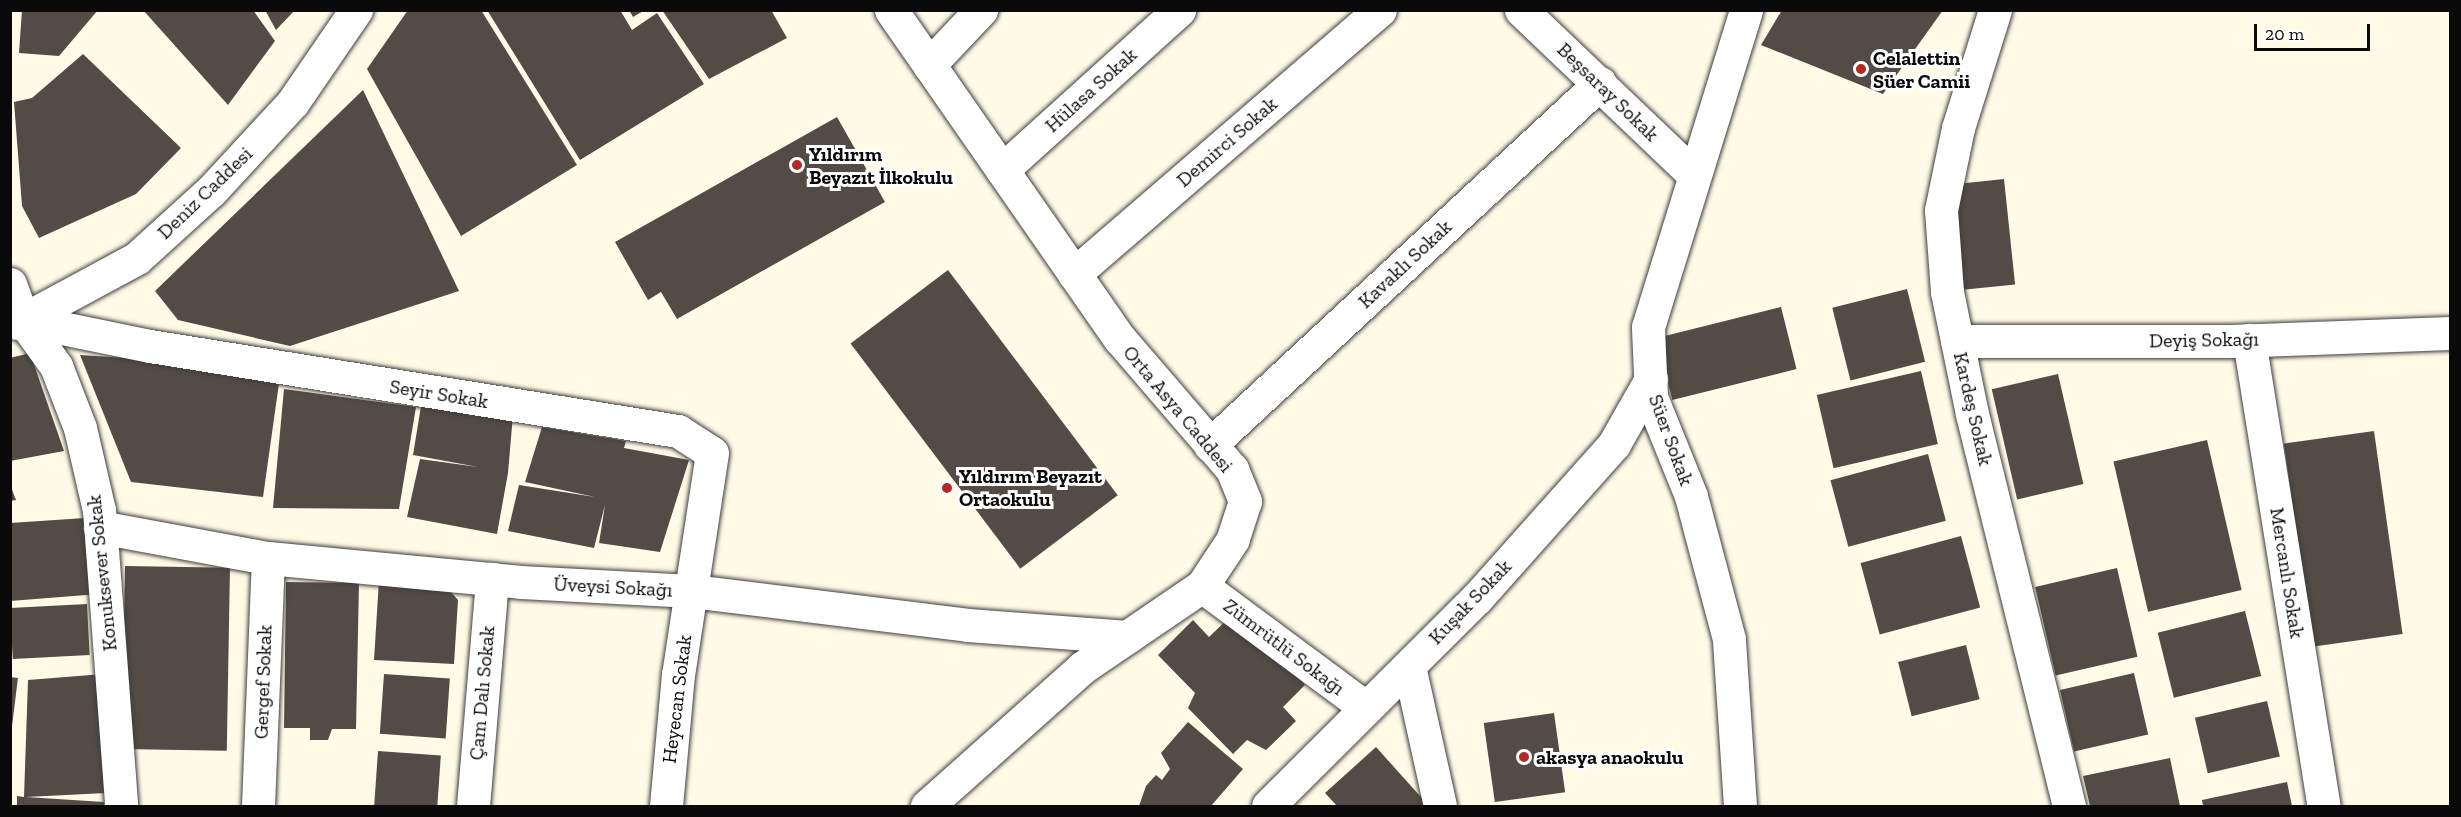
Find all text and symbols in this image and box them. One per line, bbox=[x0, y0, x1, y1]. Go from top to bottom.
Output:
scale bar bbox=[2257, 12, 2372, 50]
text: 20 m bbox=[2265, 23, 2304, 45]
street label: Beşsaray Sokak bbox=[1552, 37, 1664, 147]
street label: Hülasa Sokak bbox=[1040, 43, 1142, 137]
place label: Celalettin Süer Camii bbox=[1873, 46, 1971, 93]
marker: Celalettin Süer Camii bbox=[1854, 62, 1868, 76]
street label: Demirci Sokak bbox=[1172, 92, 1282, 192]
street label: Deniz Caddesi bbox=[153, 142, 257, 244]
place label: Yıldırım Beyazıt İlkokulu bbox=[809, 142, 953, 189]
marker: Yıldırım Beyazıt İlkokulu bbox=[790, 158, 804, 172]
street label: Kavaklı Sokak bbox=[1353, 215, 1457, 313]
street label: Deyiş Sokağı bbox=[2149, 327, 2259, 353]
street label: Orta Asya Caddesi bbox=[1118, 340, 1238, 478]
street label: Kardeş Sokak bbox=[1948, 350, 1998, 468]
street label: Seyir Sokak bbox=[388, 374, 490, 414]
street label: Süer Sokak bbox=[1643, 391, 1699, 489]
place label: Yıldırım Beyazıt Ortaokulu bbox=[959, 464, 1102, 511]
marker: Yıldırım Beyazıt Ortaokulu bbox=[940, 481, 954, 495]
street label: Konuksever Sokak bbox=[82, 494, 122, 652]
street label: Mercanlı Sokak bbox=[2265, 506, 2309, 640]
street label: Kuşak Sokak bbox=[1424, 555, 1516, 649]
street label: Üveysi Sokağı bbox=[553, 572, 673, 602]
street label: Zümrütlü Sokağı bbox=[1219, 594, 1349, 700]
street label: Gergef Sokak bbox=[249, 624, 277, 740]
street label: Çam Dalı Sokak bbox=[464, 625, 500, 761]
street label: Heyecan Sokak bbox=[657, 633, 697, 765]
place label: akasya anaokulu bbox=[1536, 745, 1684, 769]
marker: akasya anaokulu bbox=[1517, 750, 1531, 764]

